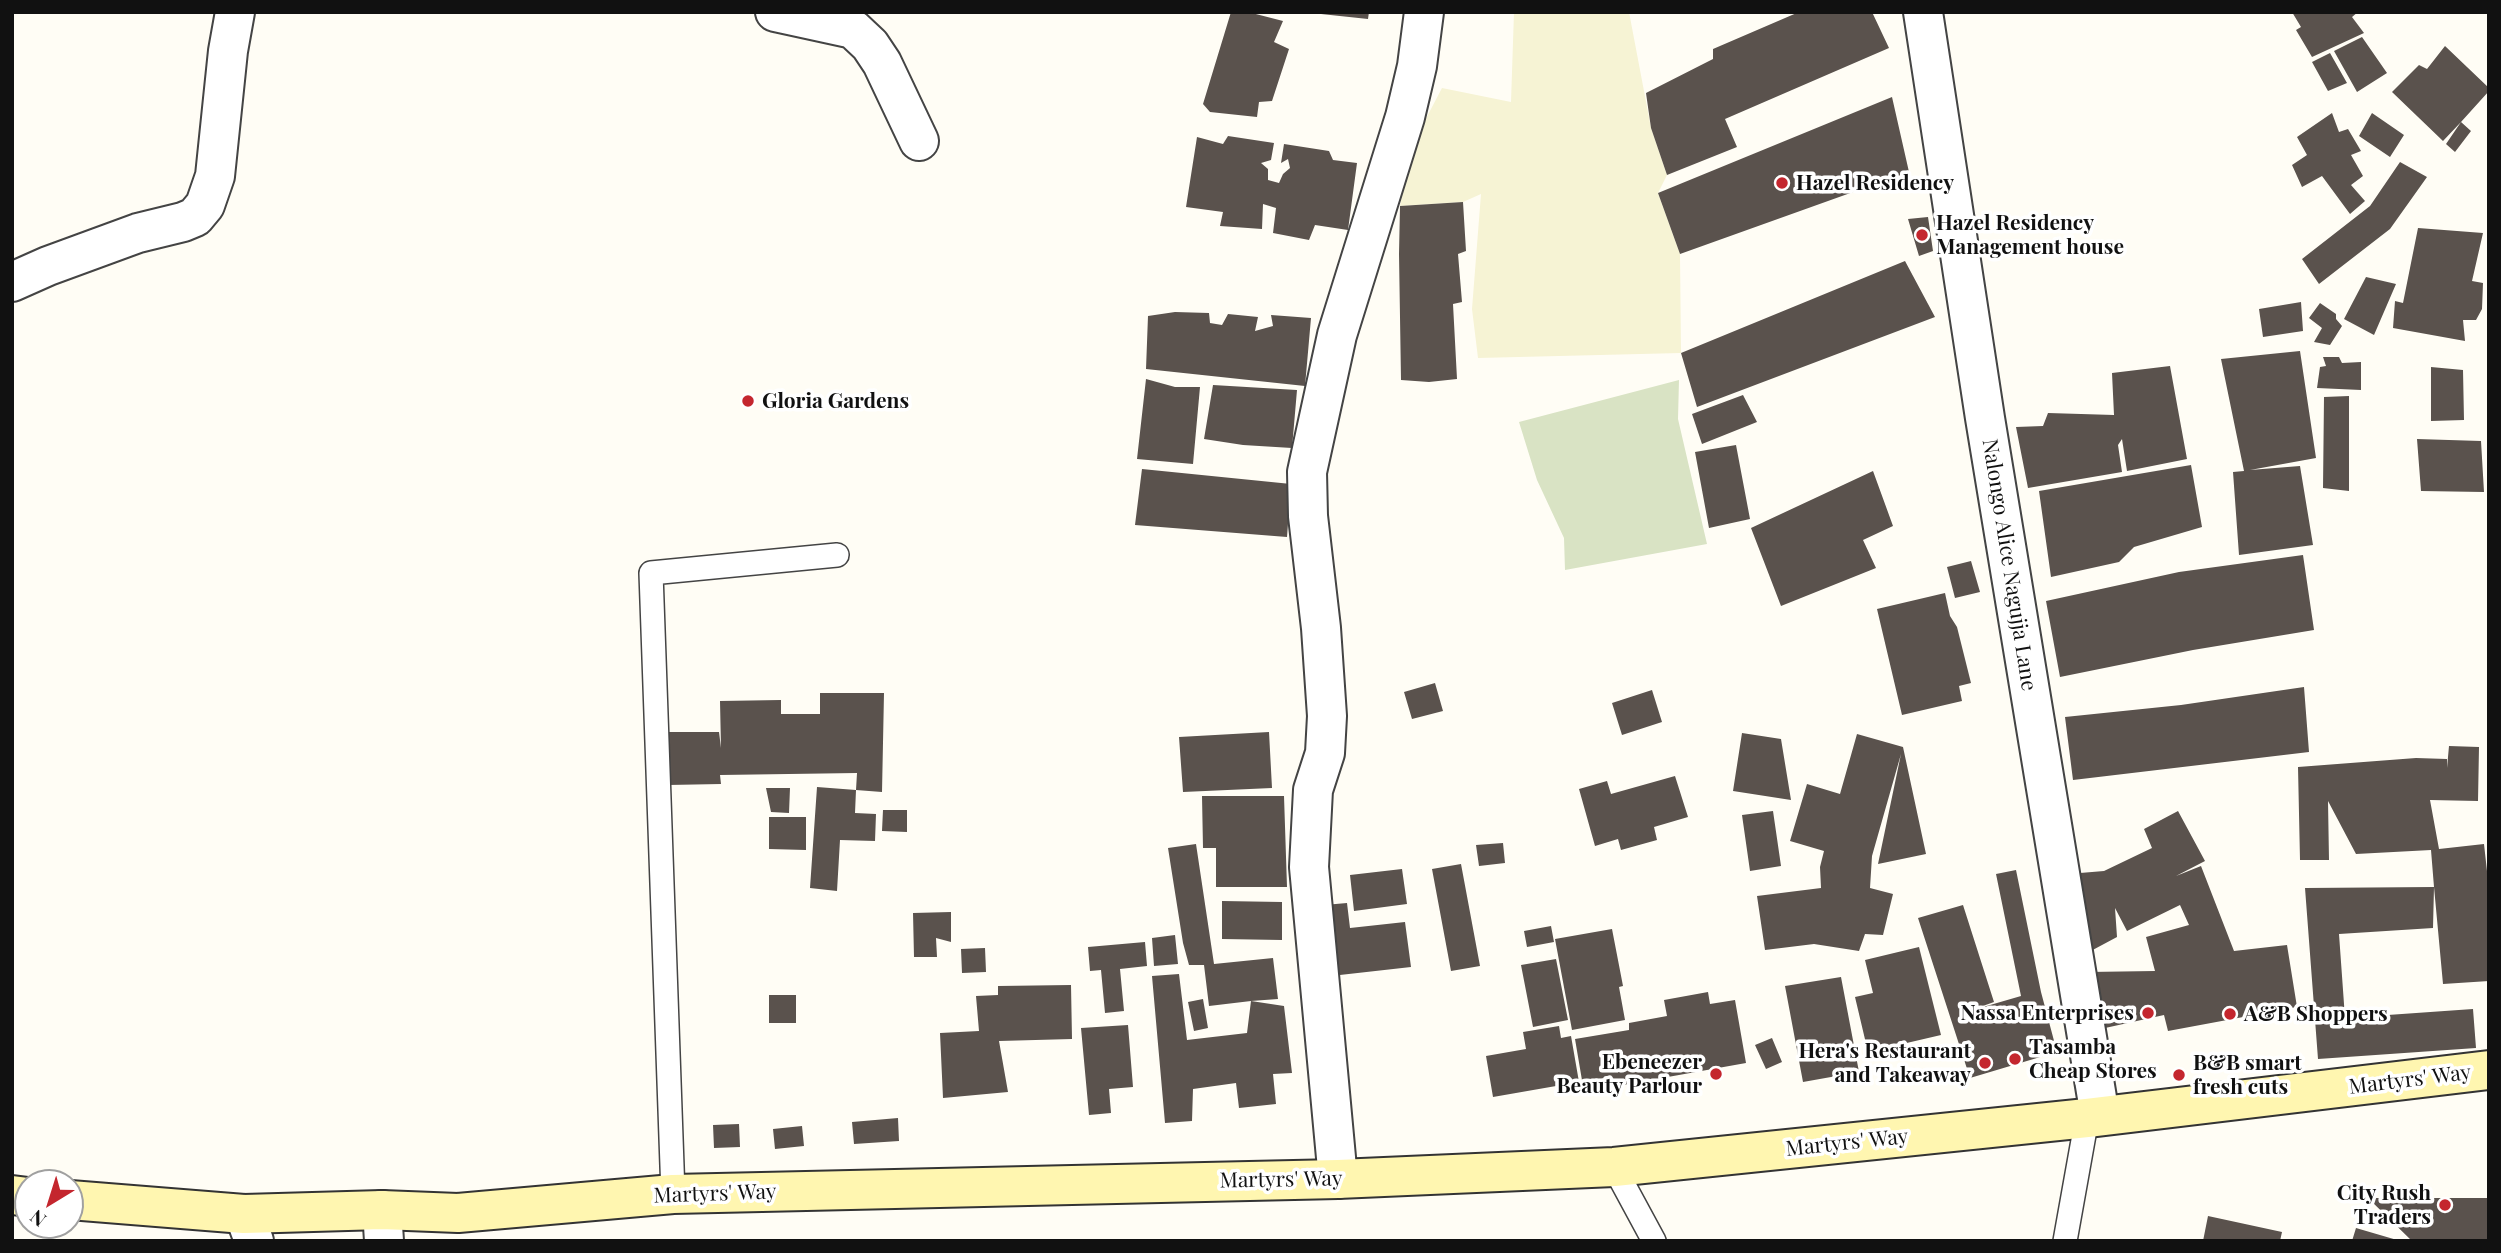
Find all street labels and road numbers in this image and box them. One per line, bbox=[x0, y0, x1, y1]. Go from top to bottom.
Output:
street label: Nalongo Alice Nagujja Lane bbox=[1977, 437, 2041, 693]
street label: Martyrs' Way bbox=[2348, 1060, 2472, 1100]
street label: Martyrs' Way bbox=[1785, 1124, 1909, 1162]
street label: Martyrs' Way bbox=[1219, 1166, 1343, 1194]
street label: Martyrs' Way bbox=[653, 1179, 777, 1209]

